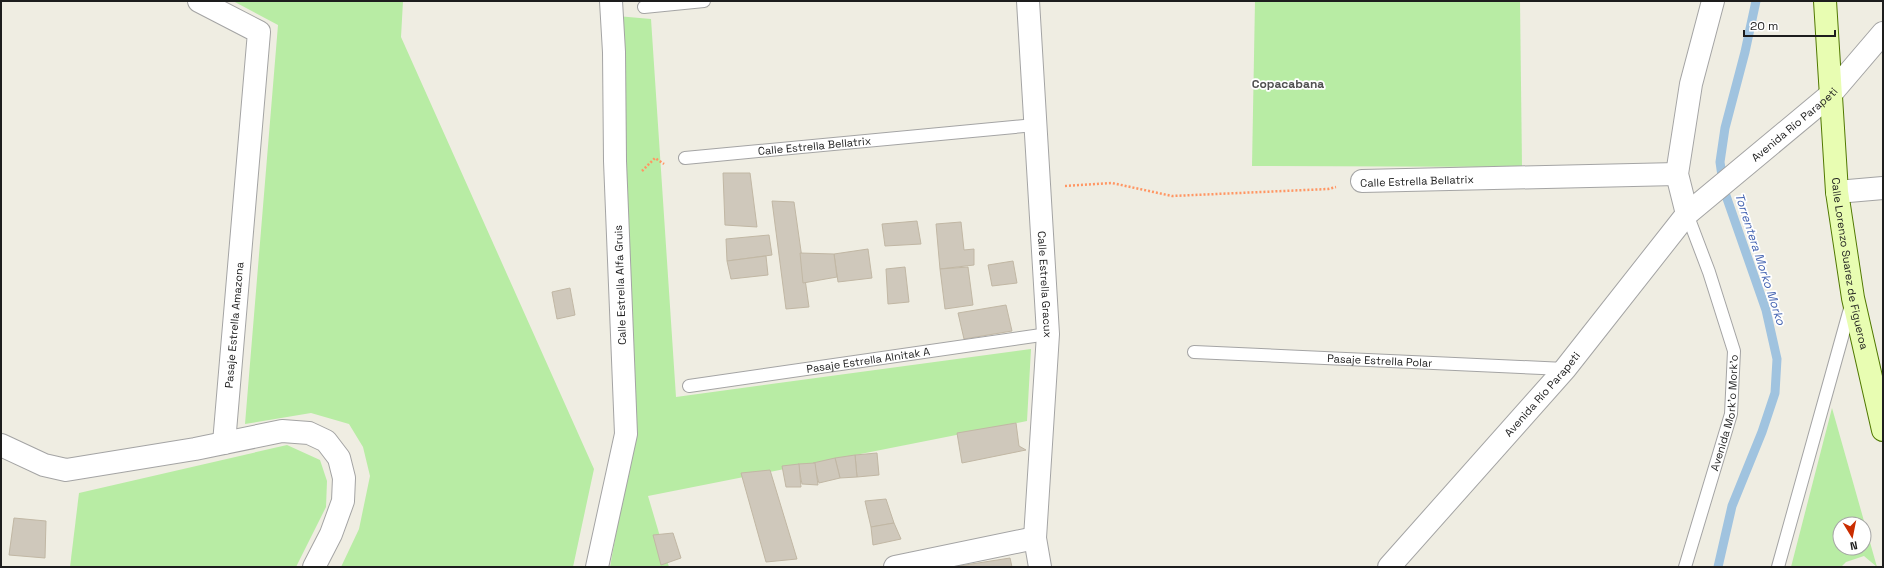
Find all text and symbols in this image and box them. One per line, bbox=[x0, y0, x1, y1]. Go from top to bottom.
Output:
scale bar bbox=[1744, 12, 1835, 38]
text: 20 m bbox=[1750, 18, 1778, 34]
district label: Copacabana bbox=[1252, 76, 1324, 92]
street label: Avenida Río Parapeti bbox=[1748, 84, 1841, 165]
street label: Calle Estrella Bellatrix bbox=[757, 133, 872, 158]
street label: Calle Estrella Bellatrix bbox=[1360, 172, 1474, 190]
street label: Calle Lorenzo Suarez de Figueroa bbox=[1829, 177, 1872, 352]
water label: Torrentera Morko Morko bbox=[1731, 191, 1789, 328]
street label: Calle Estrella Alfa Gruis bbox=[611, 225, 629, 345]
street label: Calle Estrella Gracux bbox=[1035, 230, 1055, 339]
street label: Pasaje Estrella Amazona bbox=[222, 261, 247, 389]
street label: Pasaje Estrella Alnitak A bbox=[805, 344, 931, 376]
street label: Avenida Río Parapeti bbox=[1501, 349, 1583, 439]
street label: Pasaje Estrella Polar bbox=[1327, 351, 1433, 370]
street label: Avenida Mork'o Mork'o bbox=[1707, 354, 1741, 473]
north arrow bbox=[1832, 516, 1872, 556]
text: N bbox=[1849, 538, 1859, 553]

